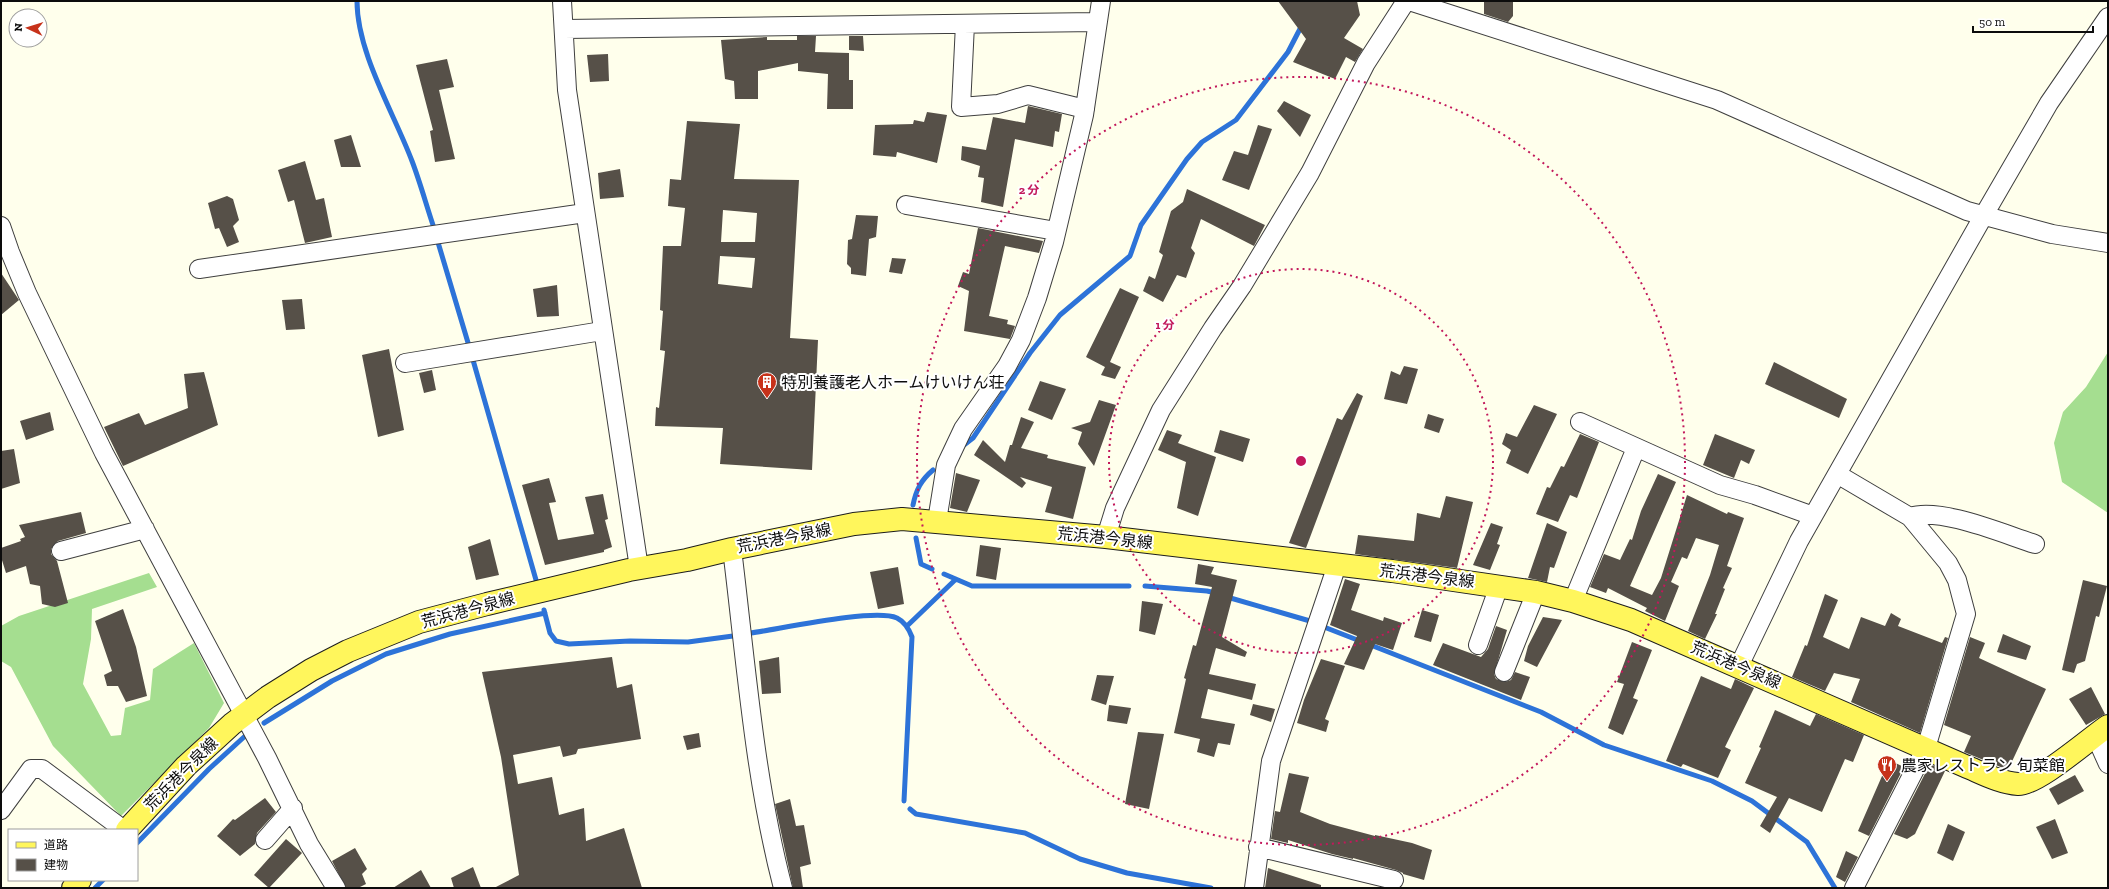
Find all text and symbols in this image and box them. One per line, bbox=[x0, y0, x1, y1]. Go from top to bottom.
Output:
north arrow bbox=[8, 8, 48, 48]
scale bar bbox=[1973, 8, 2093, 34]
text: 50 m bbox=[1979, 15, 2006, 29]
text: N bbox=[12, 22, 25, 32]
text: 2 分 bbox=[1019, 183, 1039, 197]
text: 1 分 bbox=[1155, 318, 1175, 332]
building icon: 特別養護老人ホームけいけん荘 bbox=[756, 371, 778, 399]
place label: 特別養護老人ホームけいけん荘 bbox=[781, 373, 1005, 392]
centre of rings bbox=[1294, 454, 1308, 468]
street label: 荒浜港今泉線 bbox=[735, 520, 833, 556]
street label: 荒浜港今泉線 bbox=[1056, 524, 1154, 552]
street label: 荒浜港今泉線 bbox=[1378, 561, 1476, 591]
street label: 荒浜港今泉線 bbox=[419, 588, 517, 632]
street label: 荒浜港今泉線 bbox=[1688, 637, 1784, 693]
street label: 荒浜港今泉線 bbox=[140, 733, 222, 815]
restaurant icon: 農家レストラン 旬菜館 bbox=[1876, 754, 1898, 782]
place label: 農家レストラン 旬菜館 bbox=[1901, 756, 2065, 775]
legend bbox=[8, 829, 138, 881]
text: 道路 bbox=[44, 838, 68, 852]
text: 建物 bbox=[44, 858, 68, 872]

